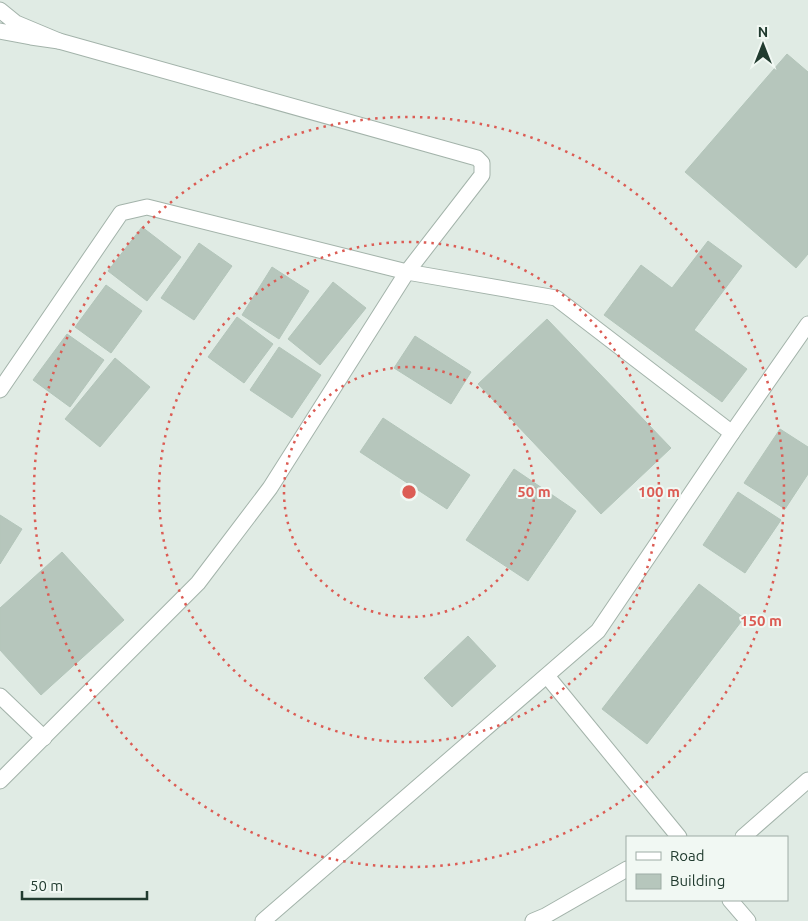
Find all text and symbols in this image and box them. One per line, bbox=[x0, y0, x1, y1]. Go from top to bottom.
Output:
north arrow bbox=[738, 20, 788, 70]
text: N bbox=[758, 24, 768, 40]
centre of rings bbox=[400, 483, 418, 501]
text: 50 m bbox=[517, 483, 551, 500]
text: 100 m bbox=[638, 483, 680, 500]
text: 150 m bbox=[740, 612, 782, 629]
legend bbox=[626, 836, 788, 901]
text: Road bbox=[670, 847, 705, 864]
scale bar bbox=[22, 868, 148, 900]
text: Building bbox=[670, 872, 725, 889]
text: 50 m bbox=[30, 877, 63, 894]

